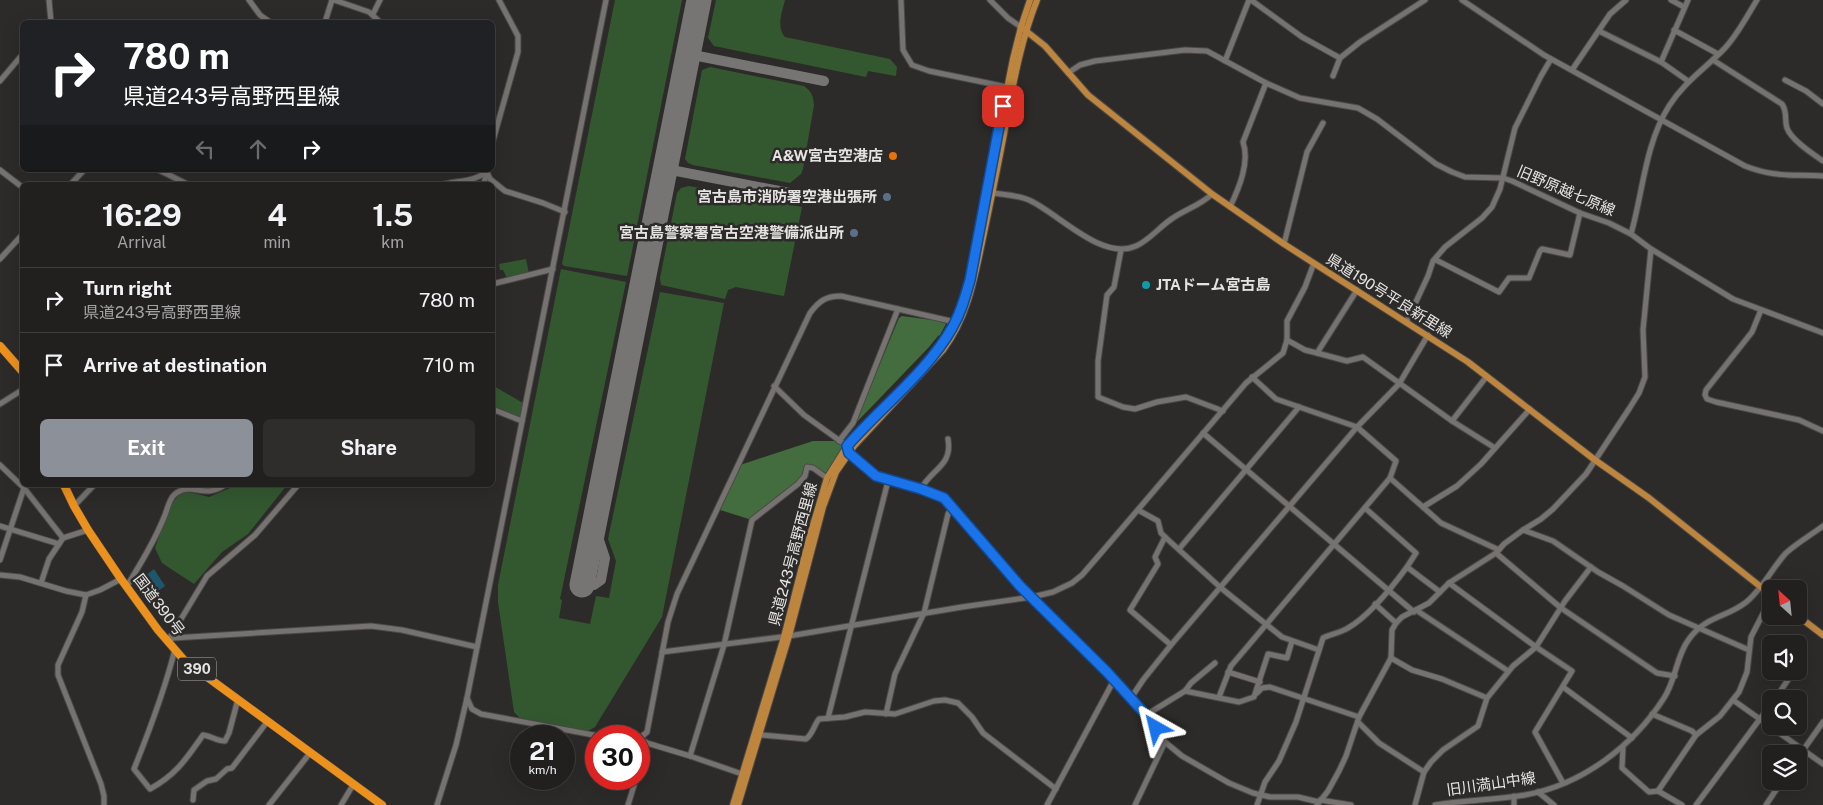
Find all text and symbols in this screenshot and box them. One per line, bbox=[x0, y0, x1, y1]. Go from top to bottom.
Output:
text: 780 m bbox=[123, 36, 230, 77]
icon: right bbox=[40, 40, 105, 105]
text: 県道243号高野西里線 bbox=[123, 83, 340, 109]
pin bbox=[982, 85, 1024, 127]
icon: arrive bbox=[989, 92, 1017, 120]
icon: left bbox=[191, 135, 219, 163]
icon: ahead bbox=[244, 135, 272, 163]
icon: right bbox=[297, 135, 325, 163]
place label: A&W宮古空港店 bbox=[772, 147, 883, 164]
marker: A&W宮古空港店 bbox=[887, 150, 899, 162]
street label: 旧野原越七原線 bbox=[1515, 162, 1618, 219]
place label: 宮古島市消防署空港出張所 bbox=[697, 188, 877, 205]
marker: 宮古島市消防署空港出張所 bbox=[881, 191, 893, 203]
text: 16:29 bbox=[102, 197, 182, 233]
text: 4 bbox=[267, 197, 287, 233]
text: 1.5 bbox=[372, 197, 413, 233]
place label: 宮古島警察署宮古空港警備派出所 bbox=[619, 224, 844, 241]
marker: 宮古島警察署宮古空港警備派出所 bbox=[848, 227, 860, 239]
text: Arrival bbox=[117, 233, 166, 252]
text: min bbox=[263, 233, 291, 252]
text: km bbox=[381, 233, 404, 252]
street label: 県道190号平良新里線 bbox=[1323, 250, 1455, 341]
place label: JTAドーム宮古島 bbox=[1156, 276, 1270, 293]
text: Turn right bbox=[83, 277, 172, 299]
marker: JTAドーム宮古島 bbox=[1140, 279, 1152, 291]
icon: right bbox=[40, 286, 68, 314]
text: 780 m bbox=[419, 289, 475, 311]
text: 県道243号高野西里線 bbox=[83, 303, 241, 322]
icon: arrive bbox=[40, 351, 68, 379]
text: Arrive at destination bbox=[83, 354, 267, 376]
text: 710 m bbox=[423, 354, 475, 376]
button: Exit bbox=[40, 419, 253, 477]
button: Share bbox=[263, 419, 475, 477]
street label: 県道243号高野西里線 bbox=[765, 480, 820, 627]
street label: 国道390号 bbox=[131, 571, 188, 639]
north arrow bbox=[1762, 580, 1808, 625]
map controls bbox=[1762, 580, 1807, 790]
button: sound bbox=[1762, 635, 1807, 680]
road number: 390 bbox=[178, 658, 216, 681]
button: search bbox=[1762, 690, 1807, 735]
position arrow bbox=[1129, 701, 1181, 753]
speed limit sign: 30 bbox=[585, 725, 650, 790]
text: 21 bbox=[529, 736, 556, 766]
button: layers bbox=[1762, 745, 1807, 790]
text: km/h bbox=[528, 763, 557, 777]
street label: 旧川満山中線 bbox=[1445, 769, 1537, 798]

